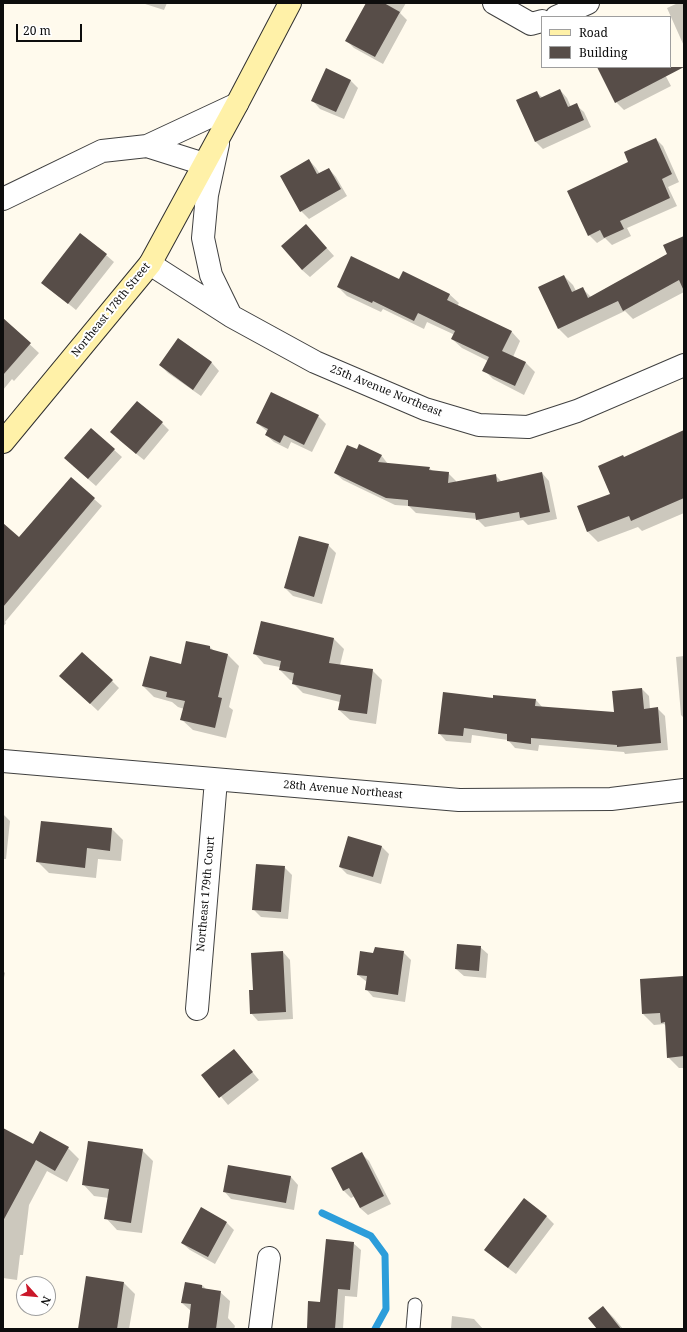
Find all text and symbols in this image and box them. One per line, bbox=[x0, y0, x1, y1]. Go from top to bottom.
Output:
scale bar bbox=[18, 16, 84, 42]
legend bbox=[541, 16, 671, 68]
text: 20 m bbox=[23, 22, 51, 39]
text: Road bbox=[579, 24, 608, 41]
text: Building bbox=[579, 44, 627, 61]
street label: Northeast 178th Street bbox=[69, 260, 153, 360]
street label: 25th Avenue Northeast bbox=[328, 362, 444, 420]
street label: 28th Avenue Northeast bbox=[283, 778, 403, 802]
street label: Northeast 179th Court bbox=[194, 836, 218, 952]
north arrow bbox=[16, 1276, 56, 1316]
text: N bbox=[38, 1294, 55, 1308]

